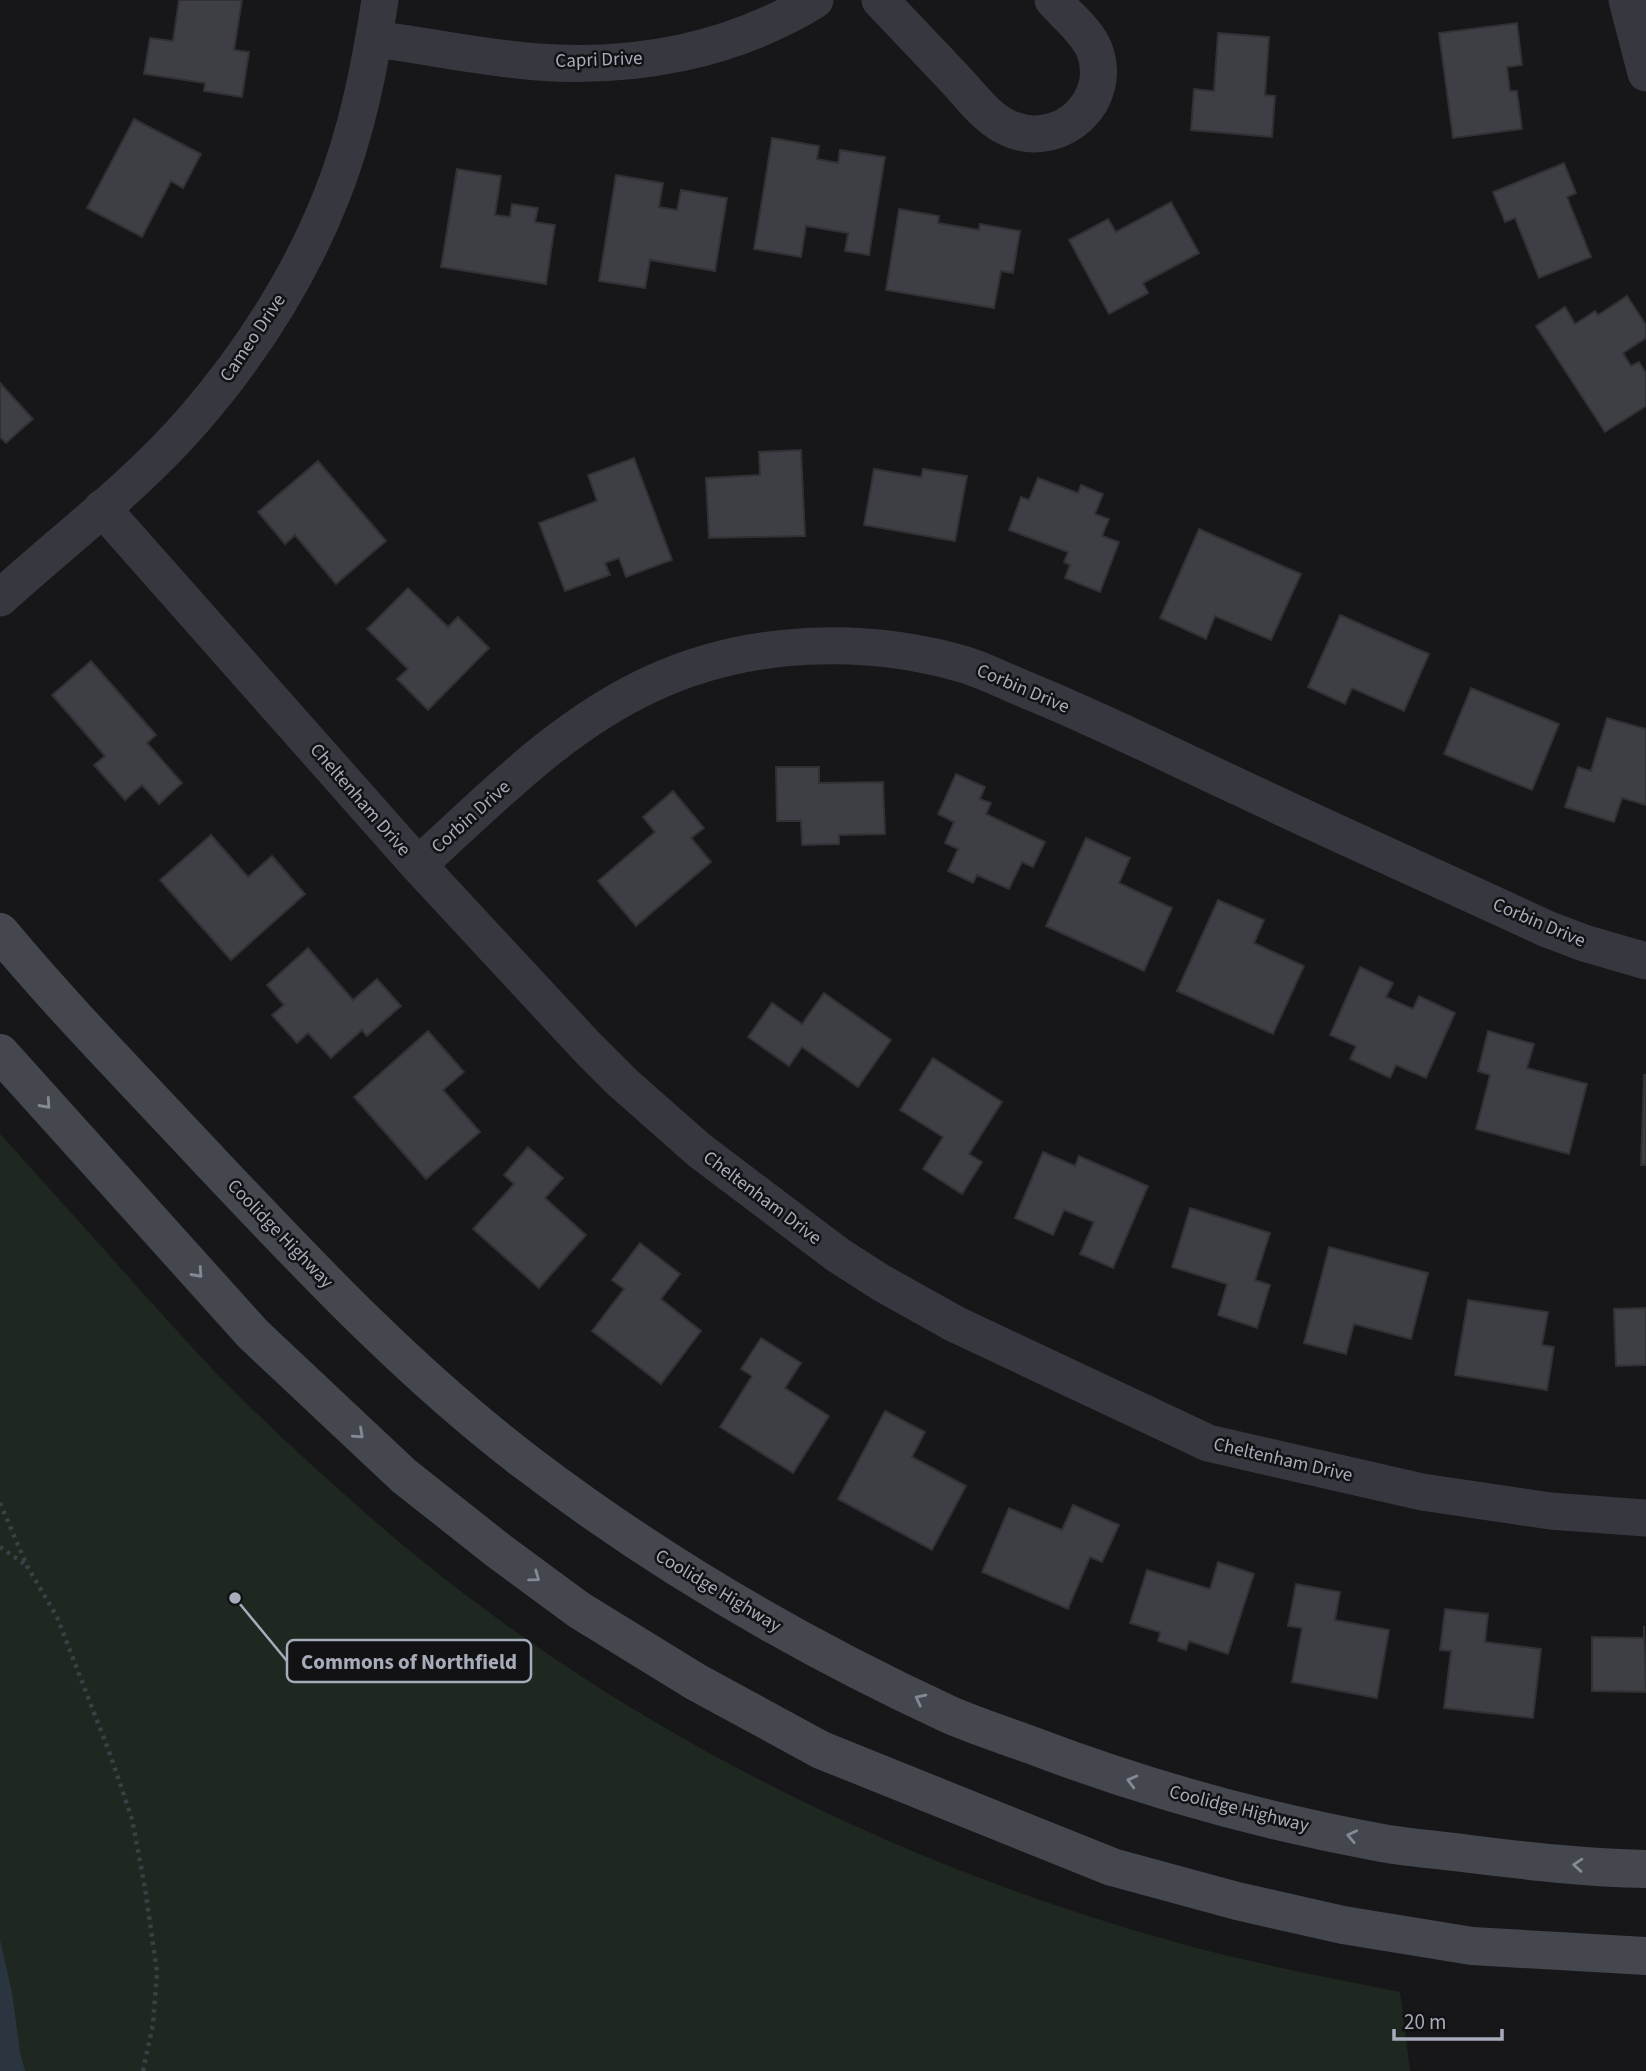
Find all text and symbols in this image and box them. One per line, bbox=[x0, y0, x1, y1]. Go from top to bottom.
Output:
street label: Capri Drive bbox=[555, 45, 643, 75]
street label: Cameo Drive bbox=[214, 289, 292, 387]
street label: Corbin Drive bbox=[972, 657, 1074, 721]
street label: Cheltenham Drive bbox=[303, 738, 417, 862]
street label: Corbin Drive bbox=[425, 774, 517, 860]
street label: Corbin Drive bbox=[1488, 891, 1590, 955]
one-way arrow bbox=[38, 1096, 50, 1109]
street label: Cheltenham Drive bbox=[697, 1144, 827, 1252]
street label: Coolidge Highway bbox=[221, 1173, 339, 1295]
one-way arrow bbox=[190, 1265, 203, 1278]
one-way arrow bbox=[351, 1426, 364, 1438]
street label: Cheltenham Drive bbox=[1211, 1431, 1355, 1489]
street label: Coolidge Highway bbox=[650, 1543, 786, 1639]
one-way arrow bbox=[527, 1569, 540, 1582]
callout: Commons of Northfield bbox=[287, 1640, 531, 1682]
text: Commons of Northfield bbox=[301, 1647, 517, 1677]
one-way arrow bbox=[915, 1694, 927, 1708]
one-way arrow bbox=[1126, 1775, 1138, 1789]
street label: Coolidge Highway bbox=[1166, 1779, 1312, 1839]
one-way arrow bbox=[1346, 1830, 1358, 1845]
one-way arrow bbox=[1572, 1858, 1583, 1873]
scale bar bbox=[1394, 1997, 1502, 2041]
text: 20 m bbox=[1404, 2007, 1446, 2037]

